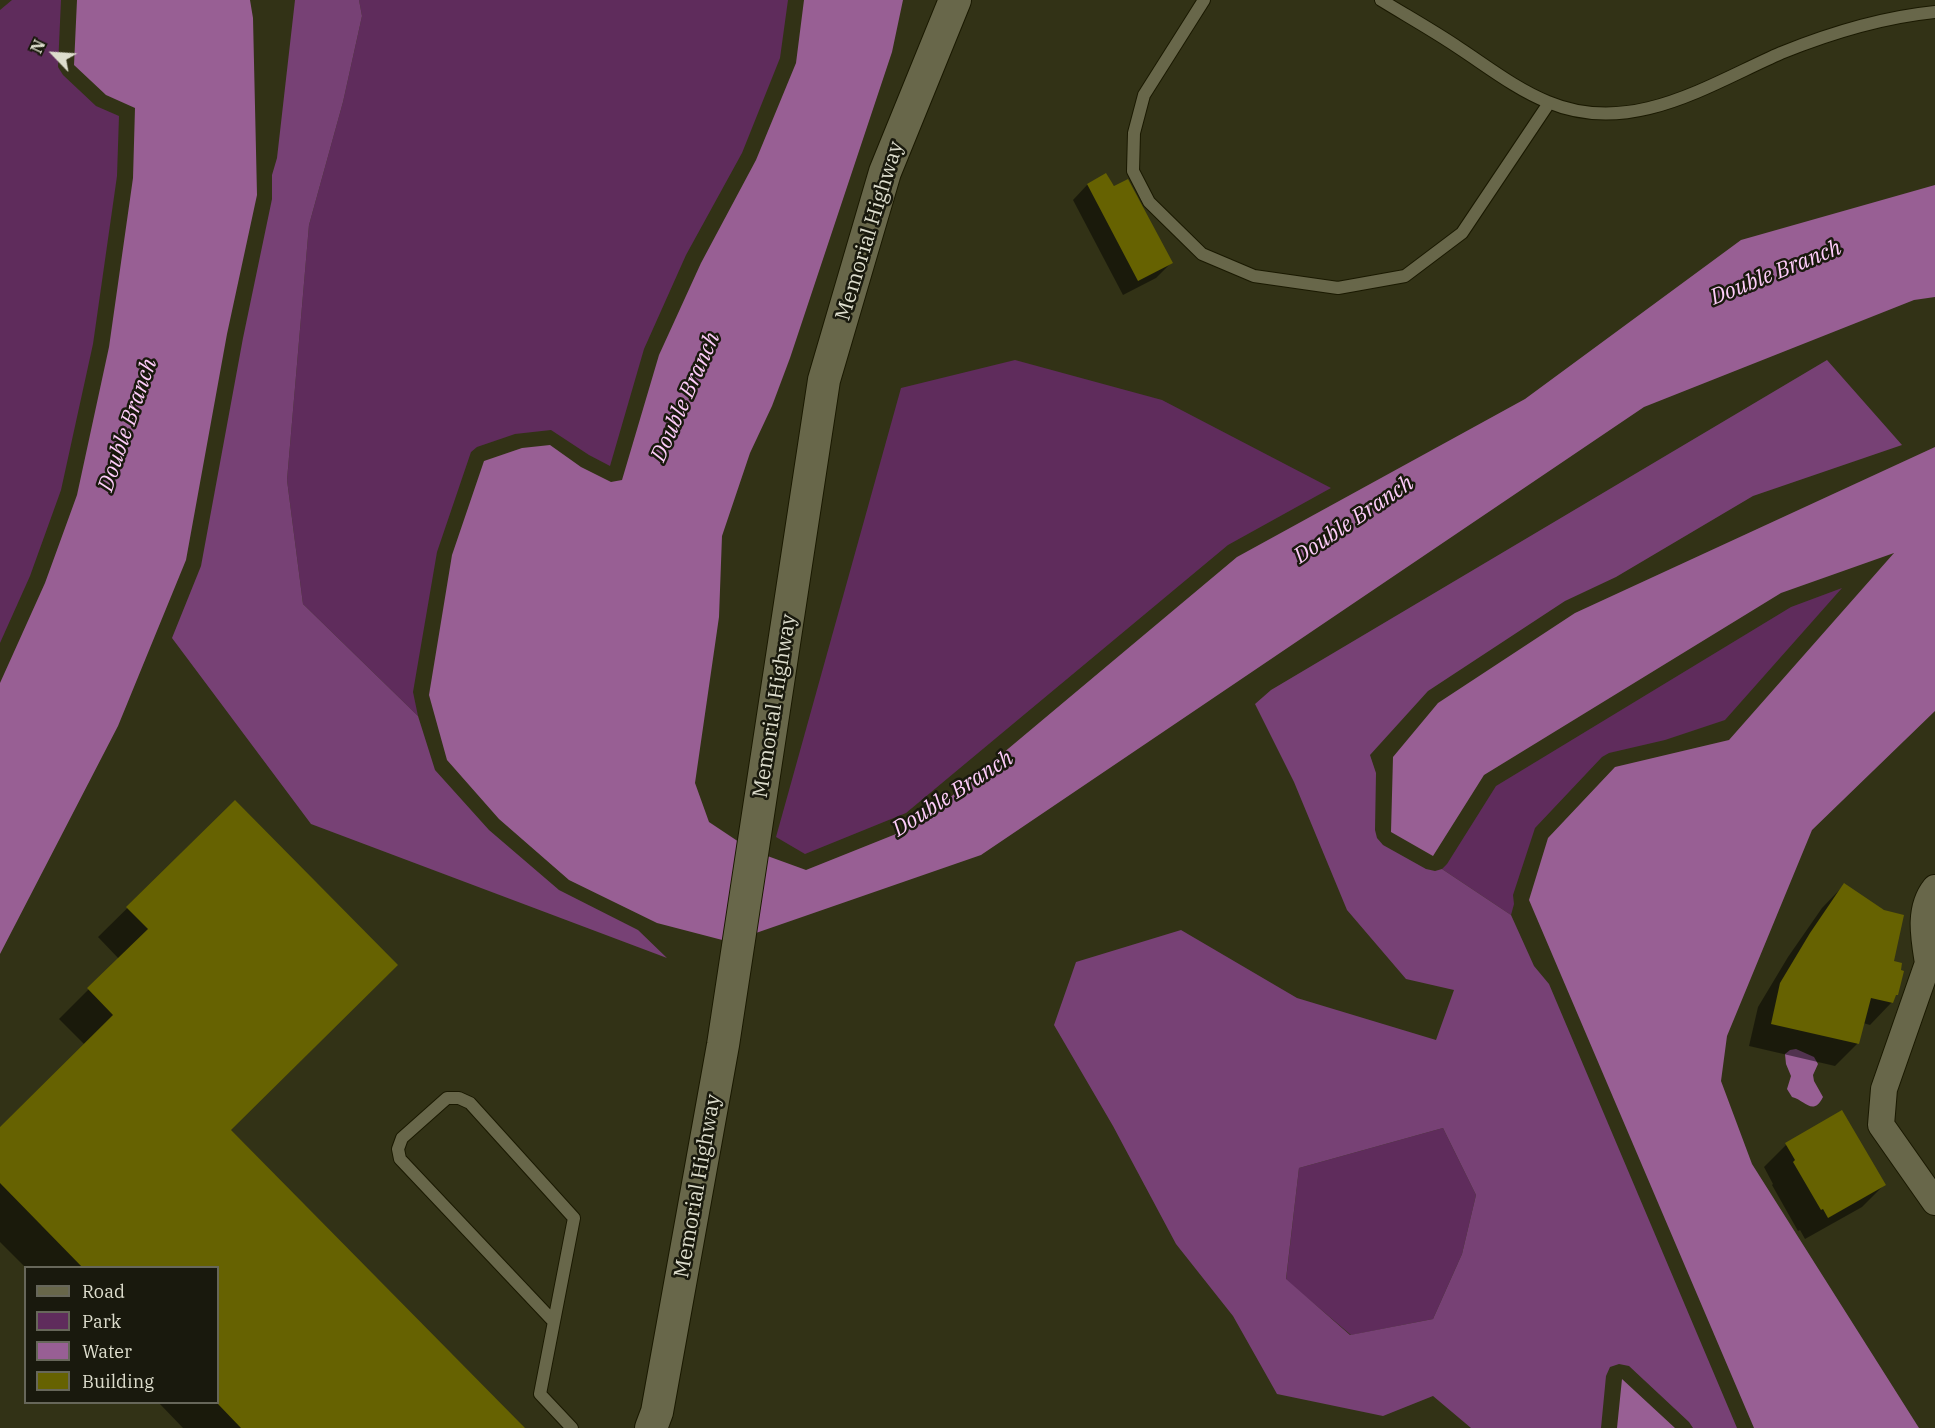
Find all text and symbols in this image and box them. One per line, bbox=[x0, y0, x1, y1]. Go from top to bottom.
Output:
north arrow bbox=[24, 24, 84, 84]
text: N bbox=[26, 36, 49, 56]
street label: Memorial Highway bbox=[831, 138, 909, 324]
water label: Double Branch bbox=[1707, 235, 1845, 311]
water label: Double Branch bbox=[646, 328, 726, 466]
water label: Double Branch bbox=[93, 355, 163, 495]
water label: Double Branch bbox=[1289, 470, 1419, 570]
street label: Memorial Highway bbox=[748, 612, 802, 800]
water label: Double Branch bbox=[888, 745, 1018, 843]
street label: Memorial Highway bbox=[669, 1092, 727, 1280]
legend bbox=[24, 1266, 219, 1404]
text: Road bbox=[82, 1280, 125, 1303]
text: Park bbox=[82, 1310, 121, 1333]
text: Water bbox=[82, 1340, 132, 1363]
text: Building bbox=[82, 1370, 154, 1393]

